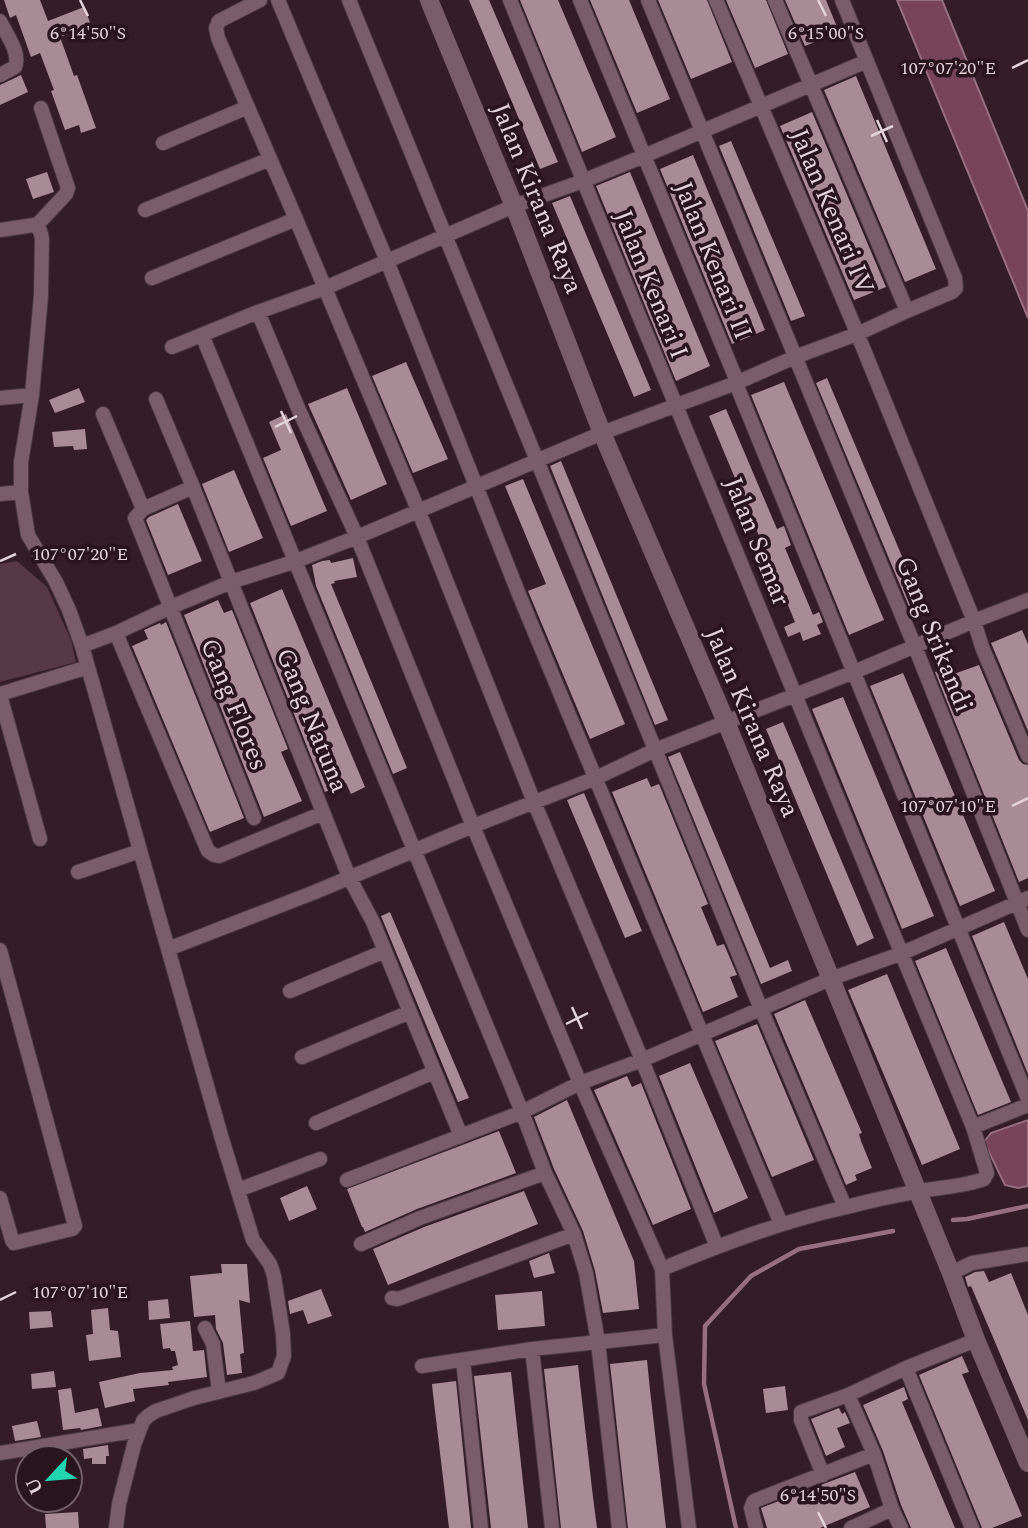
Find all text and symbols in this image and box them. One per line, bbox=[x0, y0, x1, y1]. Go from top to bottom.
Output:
text: 6°14'50"S bbox=[50, 20, 126, 47]
text: 6°15'00"S bbox=[788, 20, 864, 47]
text: 107°07'20"E bbox=[900, 55, 996, 82]
street label: Jalan Kirana Raya bbox=[480, 97, 594, 300]
street label: Jalan Kenari IV bbox=[779, 122, 885, 301]
street label: Jalan Kenari II bbox=[663, 175, 763, 346]
street label: Jalan Kenari I bbox=[603, 204, 699, 365]
street label: Jalan Semar bbox=[713, 471, 801, 612]
text: 107°07'20"E bbox=[32, 541, 128, 568]
street label: Gang Srikandi bbox=[885, 550, 984, 718]
street label: Jalan Kirana Raya bbox=[694, 621, 810, 824]
street label: Gang Flores bbox=[189, 632, 279, 777]
street label: Gang Natuna bbox=[265, 642, 359, 799]
text: 107°07'10"E bbox=[900, 793, 996, 820]
text: 107°07'10"E bbox=[32, 1279, 128, 1306]
north arrow bbox=[14, 1444, 84, 1514]
text: U bbox=[19, 1472, 52, 1499]
text: 6°14'50"S bbox=[780, 1482, 856, 1509]

